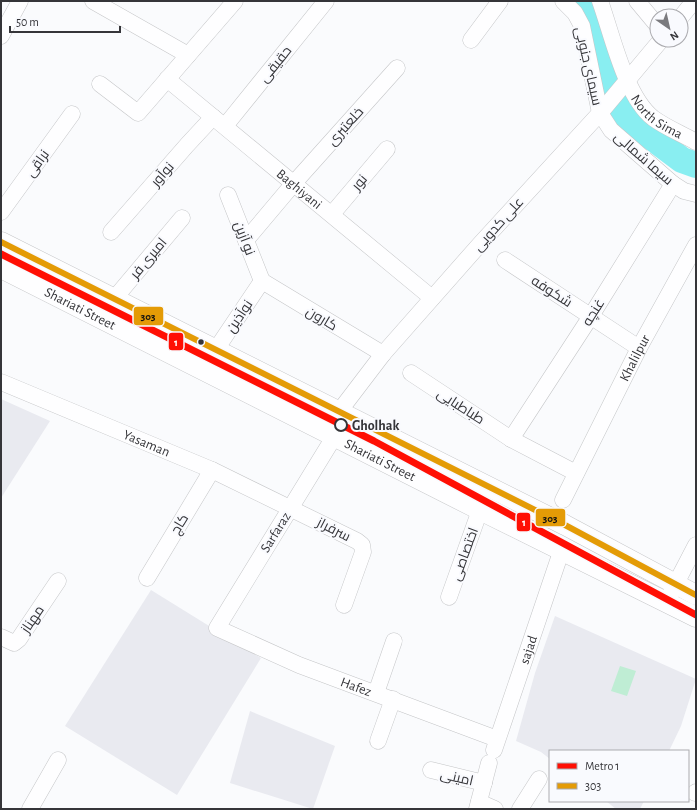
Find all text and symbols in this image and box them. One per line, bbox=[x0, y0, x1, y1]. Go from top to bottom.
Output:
scale bar bbox=[10, 8, 120, 34]
north arrow bbox=[649, 8, 689, 48]
text: 50 m bbox=[16, 16, 39, 28]
street label: سیمای جنوبی bbox=[572, 26, 604, 107]
text: N bbox=[668, 29, 681, 43]
street label: حقیقی bbox=[257, 44, 294, 85]
street label: North Sima bbox=[628, 92, 685, 142]
street label: خلعتبری bbox=[325, 105, 366, 148]
street label: سیما شمالی bbox=[611, 130, 675, 188]
street label: نراقی bbox=[23, 147, 52, 180]
street label: نوآور bbox=[147, 159, 177, 190]
street label: Baghiyani bbox=[274, 167, 324, 212]
street label: نور bbox=[349, 172, 370, 194]
street label: علی کدویی bbox=[471, 195, 526, 254]
street label: نو آزین bbox=[231, 219, 258, 257]
street label: امیری فر bbox=[127, 236, 170, 283]
street label: شکوفه bbox=[529, 274, 574, 310]
street label: Shariati Street bbox=[42, 285, 118, 333]
street label: نوآذین bbox=[223, 297, 256, 335]
street label: غنچه bbox=[580, 297, 609, 330]
street label: کارون bbox=[304, 304, 339, 333]
line badge: 303 bbox=[133, 306, 164, 326]
text: 303 bbox=[140, 311, 156, 322]
line badge: 1 bbox=[168, 332, 184, 351]
street label: Khalilpur bbox=[617, 332, 653, 384]
text: 1 bbox=[174, 337, 178, 348]
unlabelled marker bbox=[196, 337, 206, 347]
street label: طباطبایی bbox=[434, 386, 487, 427]
marker: Gholhak bbox=[334, 418, 348, 432]
place label: Gholhak bbox=[352, 419, 399, 433]
street label: Yasaman bbox=[121, 428, 172, 460]
street label: Shariati Street bbox=[342, 437, 418, 485]
line badge: 303 bbox=[535, 508, 566, 527]
street label: Sarfaraz bbox=[258, 510, 294, 555]
street label: کاج bbox=[168, 512, 192, 538]
line badge: 1 bbox=[516, 512, 531, 532]
text: 303 bbox=[542, 513, 558, 524]
street label: سرفراز bbox=[314, 515, 353, 544]
text: 1 bbox=[522, 517, 526, 528]
street label: اختصاصی bbox=[449, 526, 481, 583]
street label: مهناز bbox=[18, 603, 47, 637]
street label: sajad bbox=[518, 634, 540, 666]
street label: Hafez bbox=[338, 675, 373, 700]
legend bbox=[549, 750, 689, 802]
text: Metro 1 bbox=[585, 760, 619, 772]
street label: امینی bbox=[439, 767, 475, 789]
text: 303 bbox=[585, 780, 601, 792]

